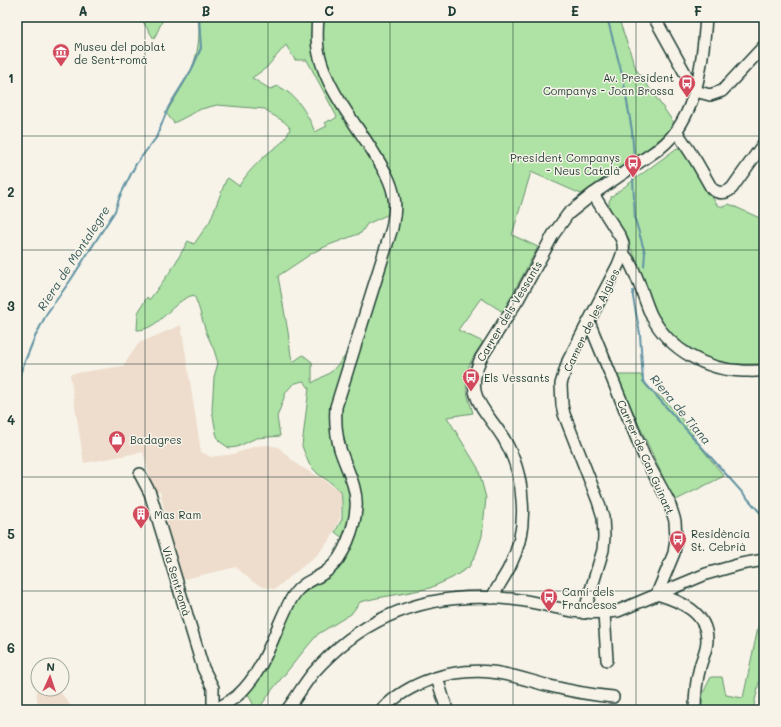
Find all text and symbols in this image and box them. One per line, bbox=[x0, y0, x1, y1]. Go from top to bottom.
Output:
text: A bbox=[78, 2, 88, 19]
text: B bbox=[202, 2, 211, 19]
text: C bbox=[324, 2, 334, 19]
text: D bbox=[447, 2, 457, 19]
text: E bbox=[571, 2, 579, 19]
text: F bbox=[694, 2, 702, 19]
place label: Museu del poblat de Sent-romà bbox=[74, 39, 165, 67]
museum icon: Museu del poblat de Sent-romà bbox=[51, 42, 71, 67]
text: 1 bbox=[8, 69, 14, 86]
place label: Av. President Companys - Joan Brossa bbox=[543, 70, 674, 98]
bus stop icon: Av. President Companys - Joan Brossa bbox=[677, 73, 697, 98]
place label: President Companys - Neus Català bbox=[510, 150, 620, 178]
bus stop icon: President Companys - Neus Català bbox=[623, 153, 643, 178]
text: 2 bbox=[7, 183, 15, 200]
water label: Riera de Montalegre bbox=[33, 203, 113, 313]
street label: Carrer dels Vessants bbox=[473, 258, 545, 364]
street label: Carrer de les Aigües bbox=[560, 266, 622, 374]
text: 3 bbox=[7, 297, 15, 314]
bus stop icon: Els Vessants bbox=[461, 367, 481, 392]
place label: Els Vessants bbox=[484, 370, 550, 385]
water label: Riera de Tiana bbox=[647, 371, 715, 447]
street label: Carrer de Can Guinart bbox=[614, 397, 678, 517]
text: 4 bbox=[7, 411, 15, 428]
shop icon: Badagres bbox=[107, 429, 127, 454]
place label: Badagres bbox=[130, 432, 182, 447]
building icon: Mas Ram bbox=[131, 504, 151, 529]
place label: Mas Ram bbox=[154, 507, 201, 522]
text: 5 bbox=[7, 525, 15, 542]
place label: Residència St. Cebrià bbox=[691, 526, 750, 554]
bus stop icon: Residència St. Cebrià bbox=[668, 529, 688, 554]
street label: Via Sentromà bbox=[159, 544, 195, 618]
place label: Camí dels Francesos bbox=[562, 584, 617, 612]
bus stop icon: Camí dels Francesos bbox=[539, 587, 559, 612]
text: 6 bbox=[7, 639, 15, 656]
north arrow bbox=[30, 657, 70, 697]
text: N bbox=[46, 659, 55, 674]

